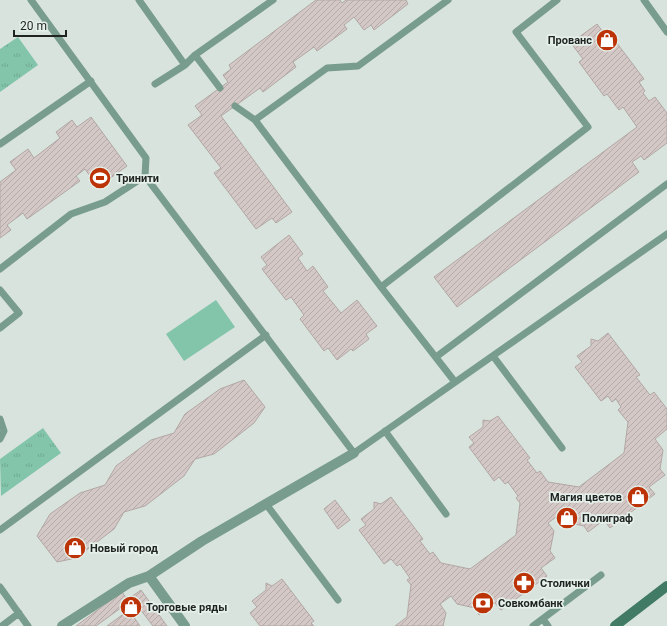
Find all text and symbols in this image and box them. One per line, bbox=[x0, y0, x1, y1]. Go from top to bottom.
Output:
scale bar bbox=[14, 12, 66, 38]
text: 20 m bbox=[20, 19, 47, 33]
shop icon: Прованс bbox=[594, 27, 620, 53]
place label: Прованс bbox=[548, 34, 592, 47]
sports icon: Тринити bbox=[87, 165, 113, 191]
place label: Тринити bbox=[116, 172, 159, 185]
shop icon: Магия цветов bbox=[625, 484, 651, 510]
place label: Магия цветов bbox=[550, 491, 622, 504]
shop icon: Полиграф bbox=[554, 505, 580, 531]
place label: Полиграф bbox=[582, 512, 633, 525]
shop icon: Новый город bbox=[62, 535, 88, 561]
place label: Новый город bbox=[90, 542, 158, 555]
pharmacy icon: Столички bbox=[511, 570, 537, 596]
place label: Столички bbox=[540, 577, 590, 590]
bank icon: Совкомбанк bbox=[470, 590, 496, 616]
shop icon: Торговые ряды bbox=[118, 594, 144, 620]
place label: Совкомбанк bbox=[498, 597, 564, 610]
place label: Торговые ряды bbox=[146, 601, 227, 614]

